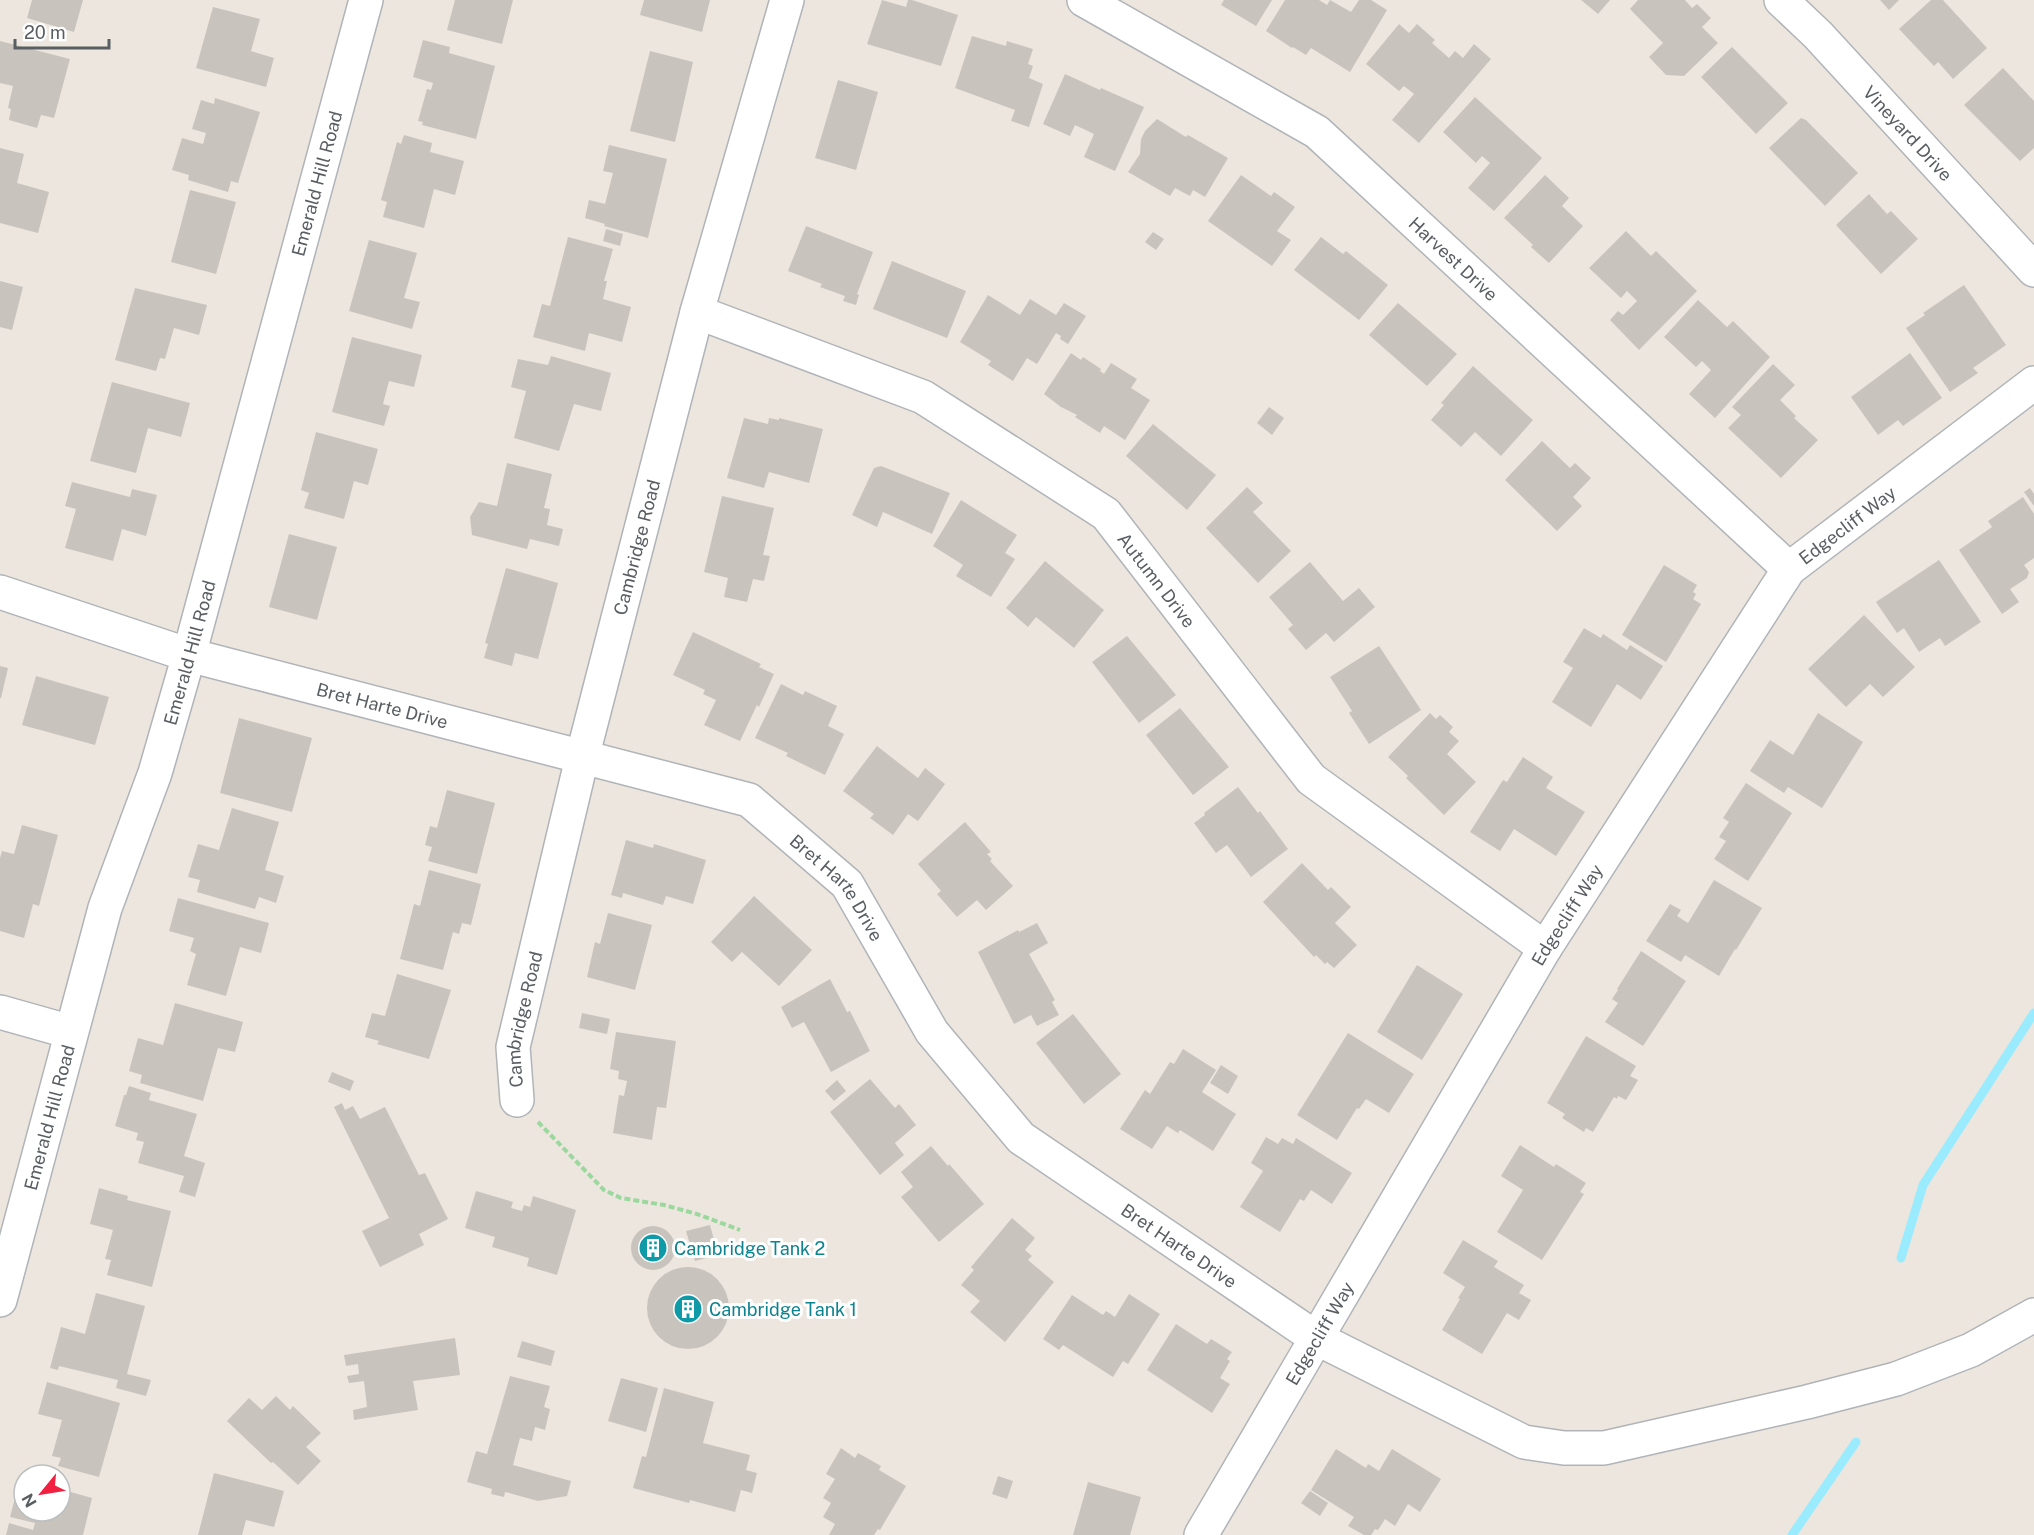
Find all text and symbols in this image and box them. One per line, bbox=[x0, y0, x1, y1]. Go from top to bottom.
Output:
scale bar bbox=[15, 12, 110, 50]
text: 20 m bbox=[24, 22, 66, 43]
street label: Vineyard Drive bbox=[1859, 81, 1957, 185]
street label: Emerald Hill Road bbox=[287, 109, 346, 258]
street label: Harvest Drive bbox=[1405, 212, 1502, 305]
street label: Cambridge Road bbox=[609, 477, 664, 617]
street label: Edgecliff Way bbox=[1795, 481, 1900, 568]
street label: Autumn Drive bbox=[1114, 528, 1200, 631]
street label: Emerald Hill Road bbox=[159, 578, 219, 727]
street label: Bret Harte Drive bbox=[314, 678, 450, 732]
street label: Bret Harte Drive bbox=[786, 830, 888, 944]
street label: Edgecliff Way bbox=[1527, 860, 1607, 969]
street label: Cambridge Road bbox=[502, 949, 546, 1088]
street label: Emerald Hill Road bbox=[19, 1042, 78, 1192]
street label: Bret Harte Drive bbox=[1117, 1199, 1241, 1292]
building icon: Cambridge Tank 2 bbox=[637, 1232, 669, 1264]
place label: Cambridge Tank 2 bbox=[674, 1238, 825, 1259]
street label: Edgecliff Way bbox=[1281, 1277, 1358, 1388]
building icon: Cambridge Tank 1 bbox=[672, 1293, 704, 1325]
place label: Cambridge Tank 1 bbox=[709, 1299, 857, 1320]
north arrow bbox=[12, 1463, 72, 1523]
text: N bbox=[18, 1490, 41, 1510]

